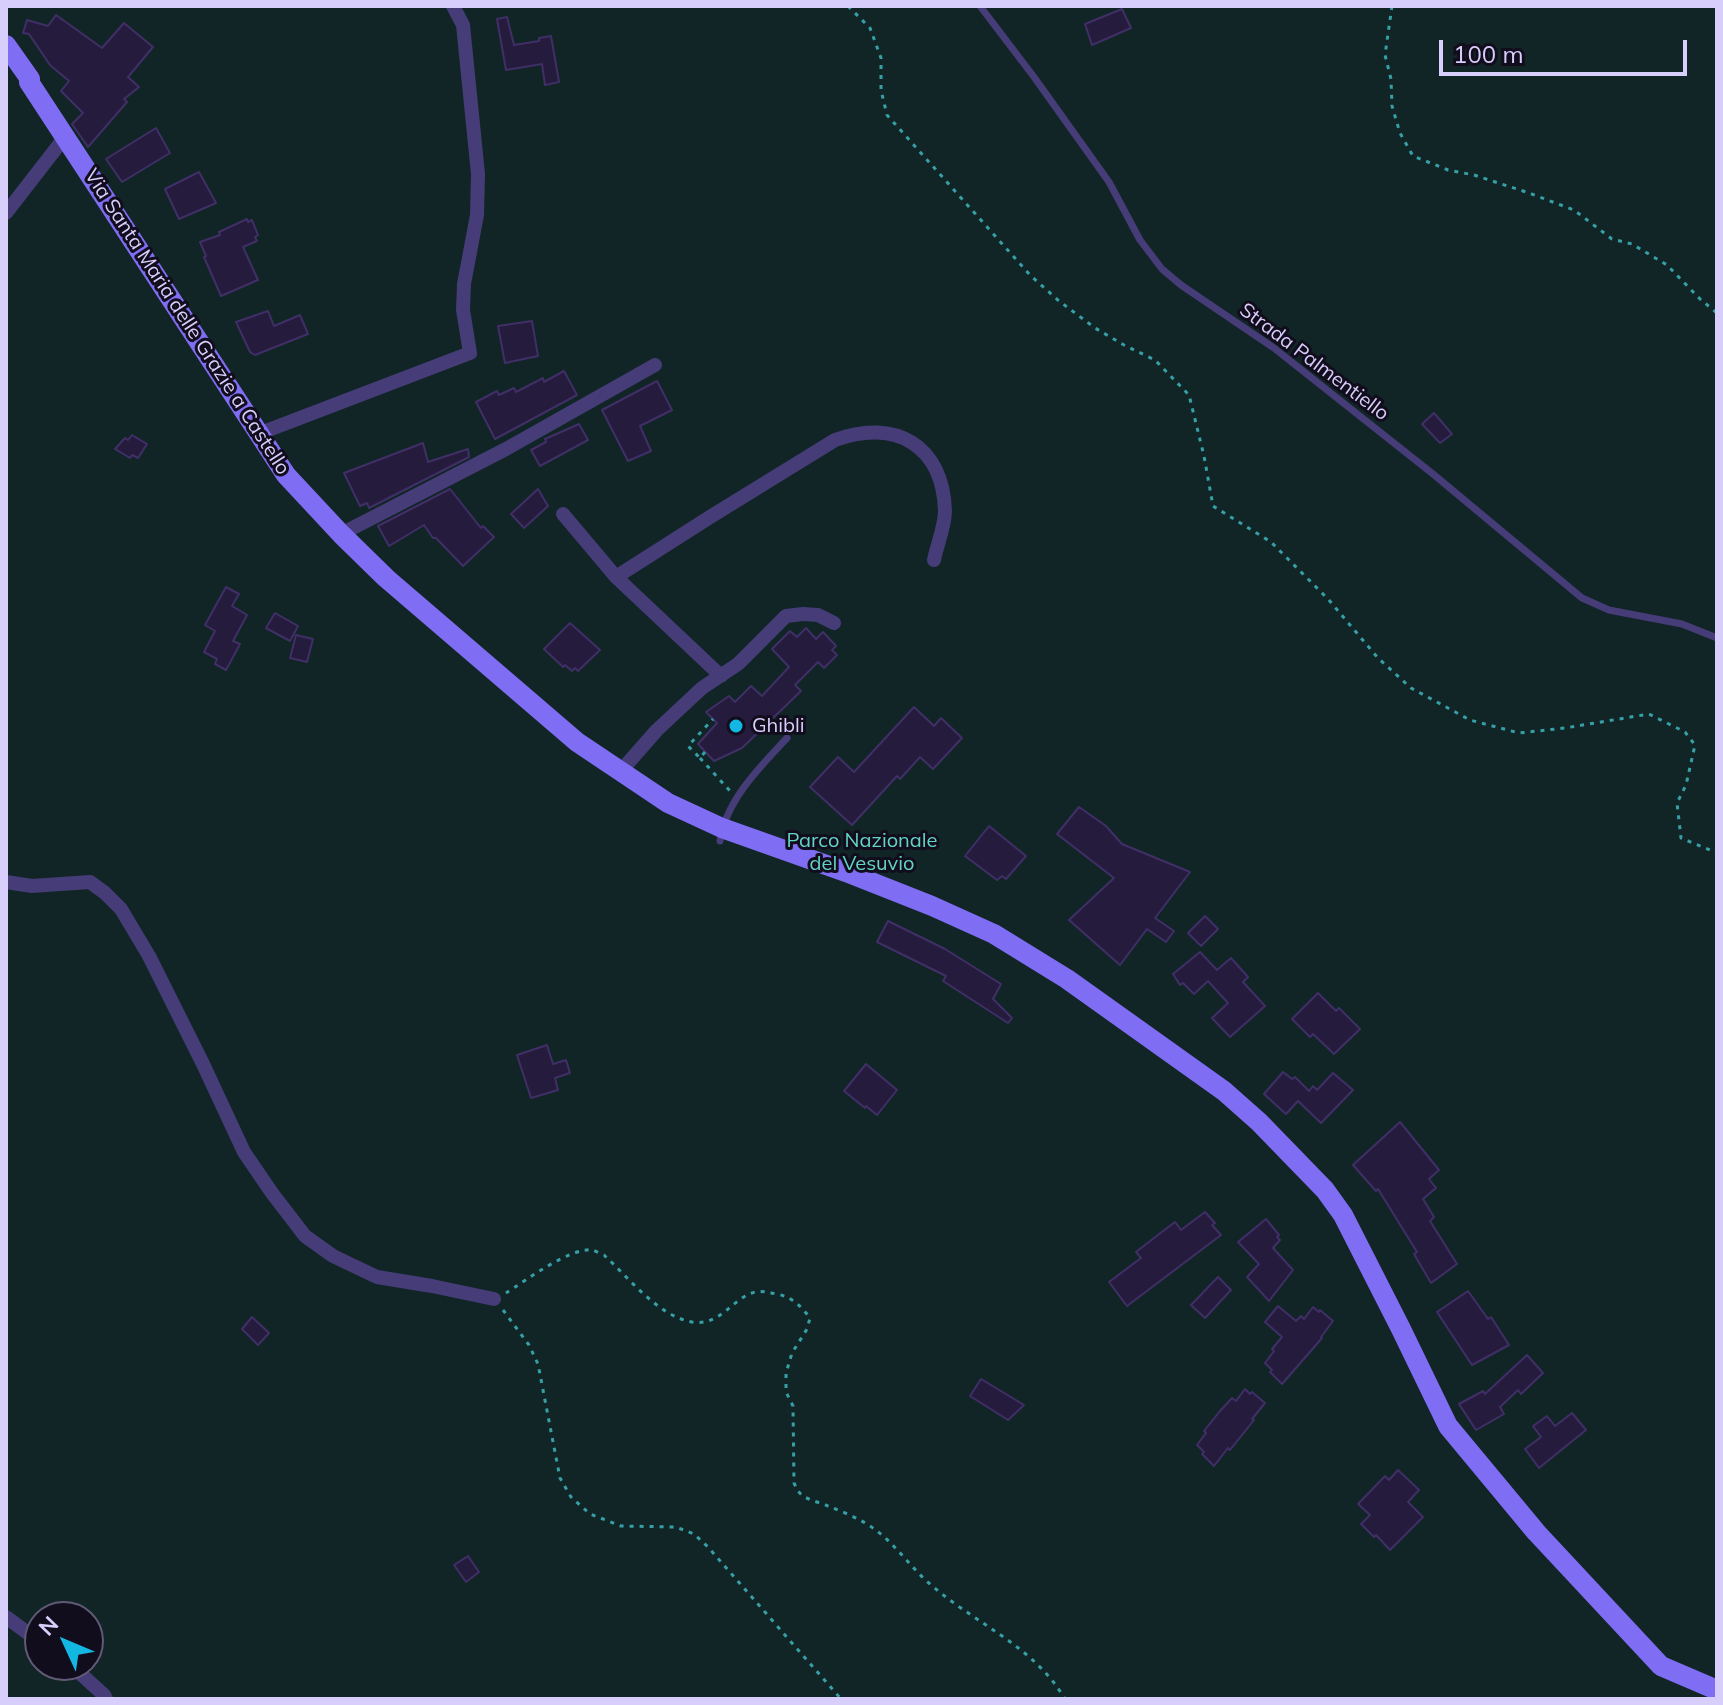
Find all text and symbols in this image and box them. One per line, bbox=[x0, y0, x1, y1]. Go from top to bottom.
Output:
scale bar bbox=[1443, 24, 1691, 74]
text: 100 m bbox=[1453, 39, 1524, 69]
street label: Via Santa Maria delle Grazie a Castello bbox=[79, 165, 295, 479]
street label: Strada Palmentiello bbox=[1235, 298, 1393, 426]
place label: Ghibli bbox=[752, 714, 805, 738]
marker: Ghibli bbox=[727, 717, 745, 735]
park label: Parco Nazionale del Vesuvio bbox=[787, 829, 937, 876]
north arrow bbox=[24, 1601, 104, 1681]
text: N bbox=[32, 1610, 64, 1641]

